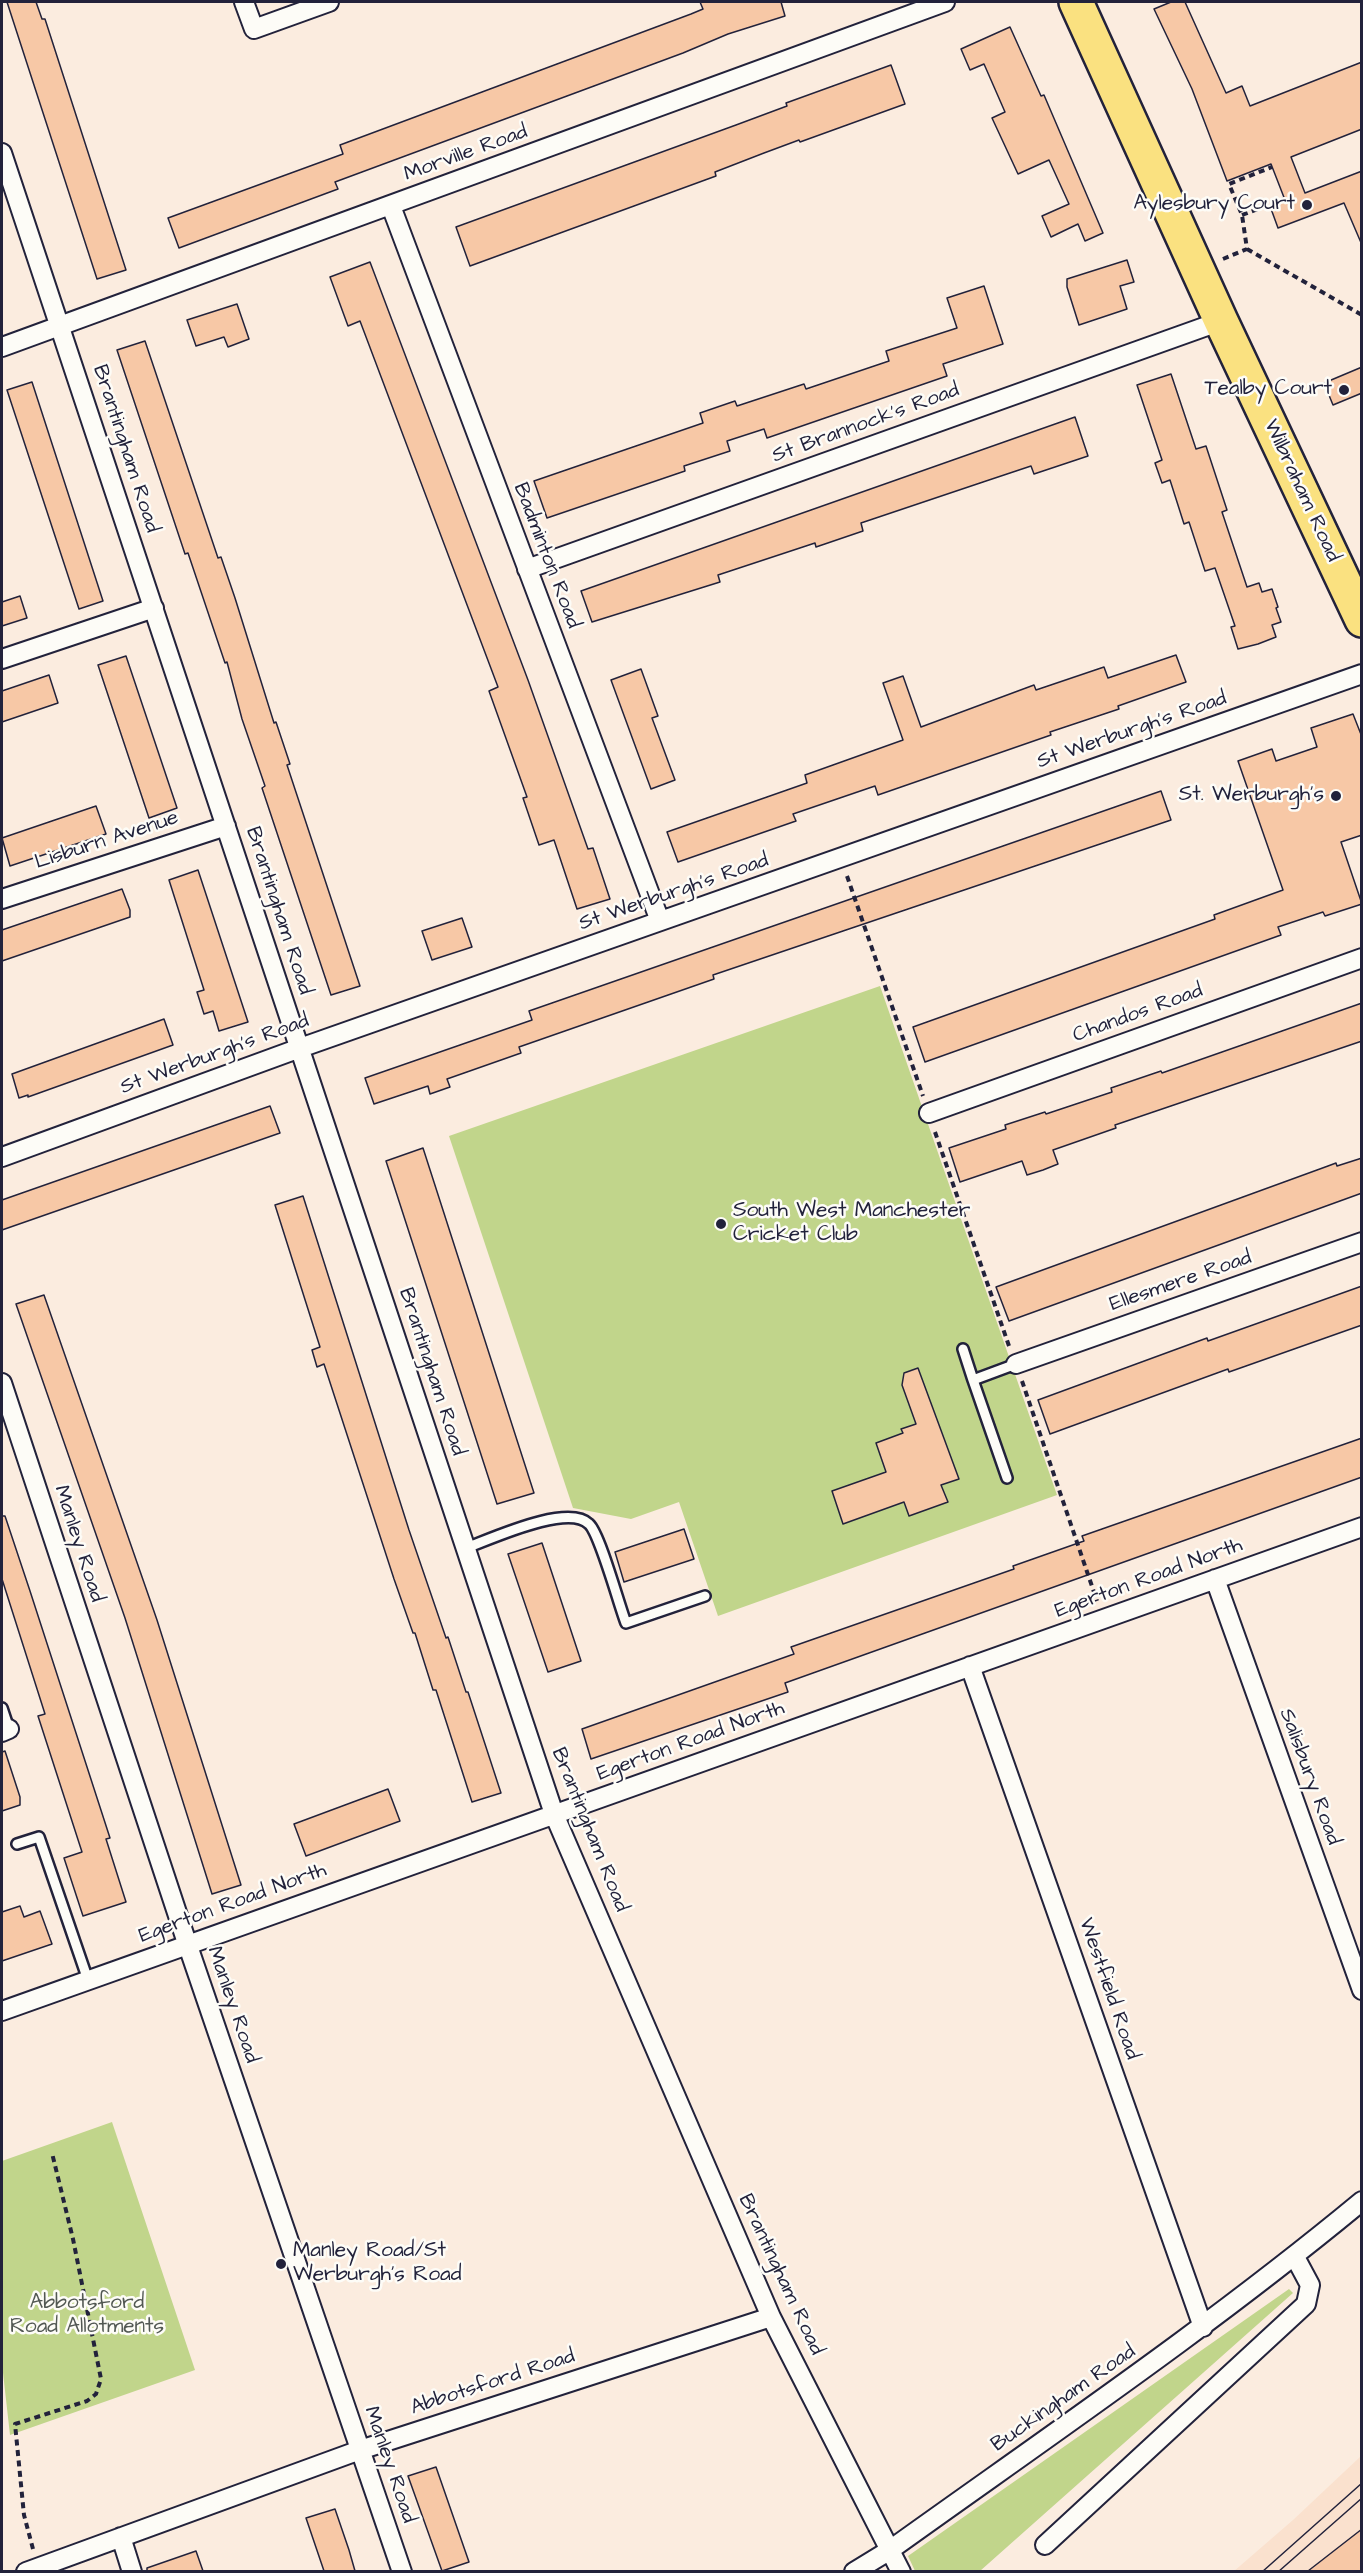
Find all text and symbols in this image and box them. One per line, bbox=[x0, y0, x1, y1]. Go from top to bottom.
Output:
street label: Morville Road bbox=[401, 120, 531, 188]
place label: Aylesbury Court bbox=[1133, 192, 1295, 218]
marker: Aylesbury Court bbox=[1300, 198, 1314, 212]
street label: Brantingham Road bbox=[86, 362, 164, 536]
place label: Tealby Court bbox=[1204, 377, 1332, 403]
street label: St Brannock's Road bbox=[769, 378, 963, 470]
marker: Tealby Court bbox=[1337, 383, 1351, 397]
street label: Wilbraham Road bbox=[1257, 416, 1345, 566]
street label: Badminton Road bbox=[507, 480, 585, 632]
street label: St Werburgh's Road bbox=[1034, 687, 1230, 775]
place label: St. Werburgh's bbox=[1179, 783, 1324, 809]
marker: St. Werburgh's bbox=[1329, 789, 1343, 803]
street label: Lisburn Avenue bbox=[32, 806, 182, 876]
street label: Brantingham Road bbox=[239, 824, 317, 998]
street label: St Werburgh's Road bbox=[576, 849, 772, 937]
street label: Chandos Road bbox=[1070, 979, 1206, 1049]
street label: St Werburgh's Road bbox=[117, 1009, 313, 1101]
place label: South West Manchester Cricket Club bbox=[733, 1199, 970, 1249]
marker: South West Manchester Cricket Club bbox=[714, 1217, 728, 1231]
street label: Ellesmere Road bbox=[1107, 1246, 1255, 1318]
street label: Brantingham Road bbox=[392, 1285, 470, 1459]
street label: Manley Road bbox=[47, 1482, 109, 1606]
street label: Egerton Road North bbox=[1052, 1533, 1246, 1625]
street label: Egerton Road North bbox=[594, 1696, 788, 1788]
street label: Salisbury Road bbox=[1273, 1705, 1345, 1849]
street label: Brantingham Road bbox=[545, 1744, 633, 1916]
street label: Egerton Road North bbox=[136, 1858, 330, 1950]
street label: Westfield Road bbox=[1072, 1915, 1144, 2063]
street label: Manley Road bbox=[200, 1944, 264, 2066]
street label: Brantingham Road bbox=[732, 2190, 828, 2360]
place label: Manley Road/St Werburgh's Road bbox=[293, 2239, 462, 2289]
marker: Manley Road/St Werburgh's Road bbox=[274, 2257, 288, 2271]
park label: Abbotsford Road Allotments bbox=[10, 2291, 164, 2341]
street label: Buckingham Road bbox=[987, 2340, 1141, 2458]
street label: Abbotsford Road bbox=[408, 2345, 578, 2421]
street label: Manley Road bbox=[357, 2404, 421, 2526]

